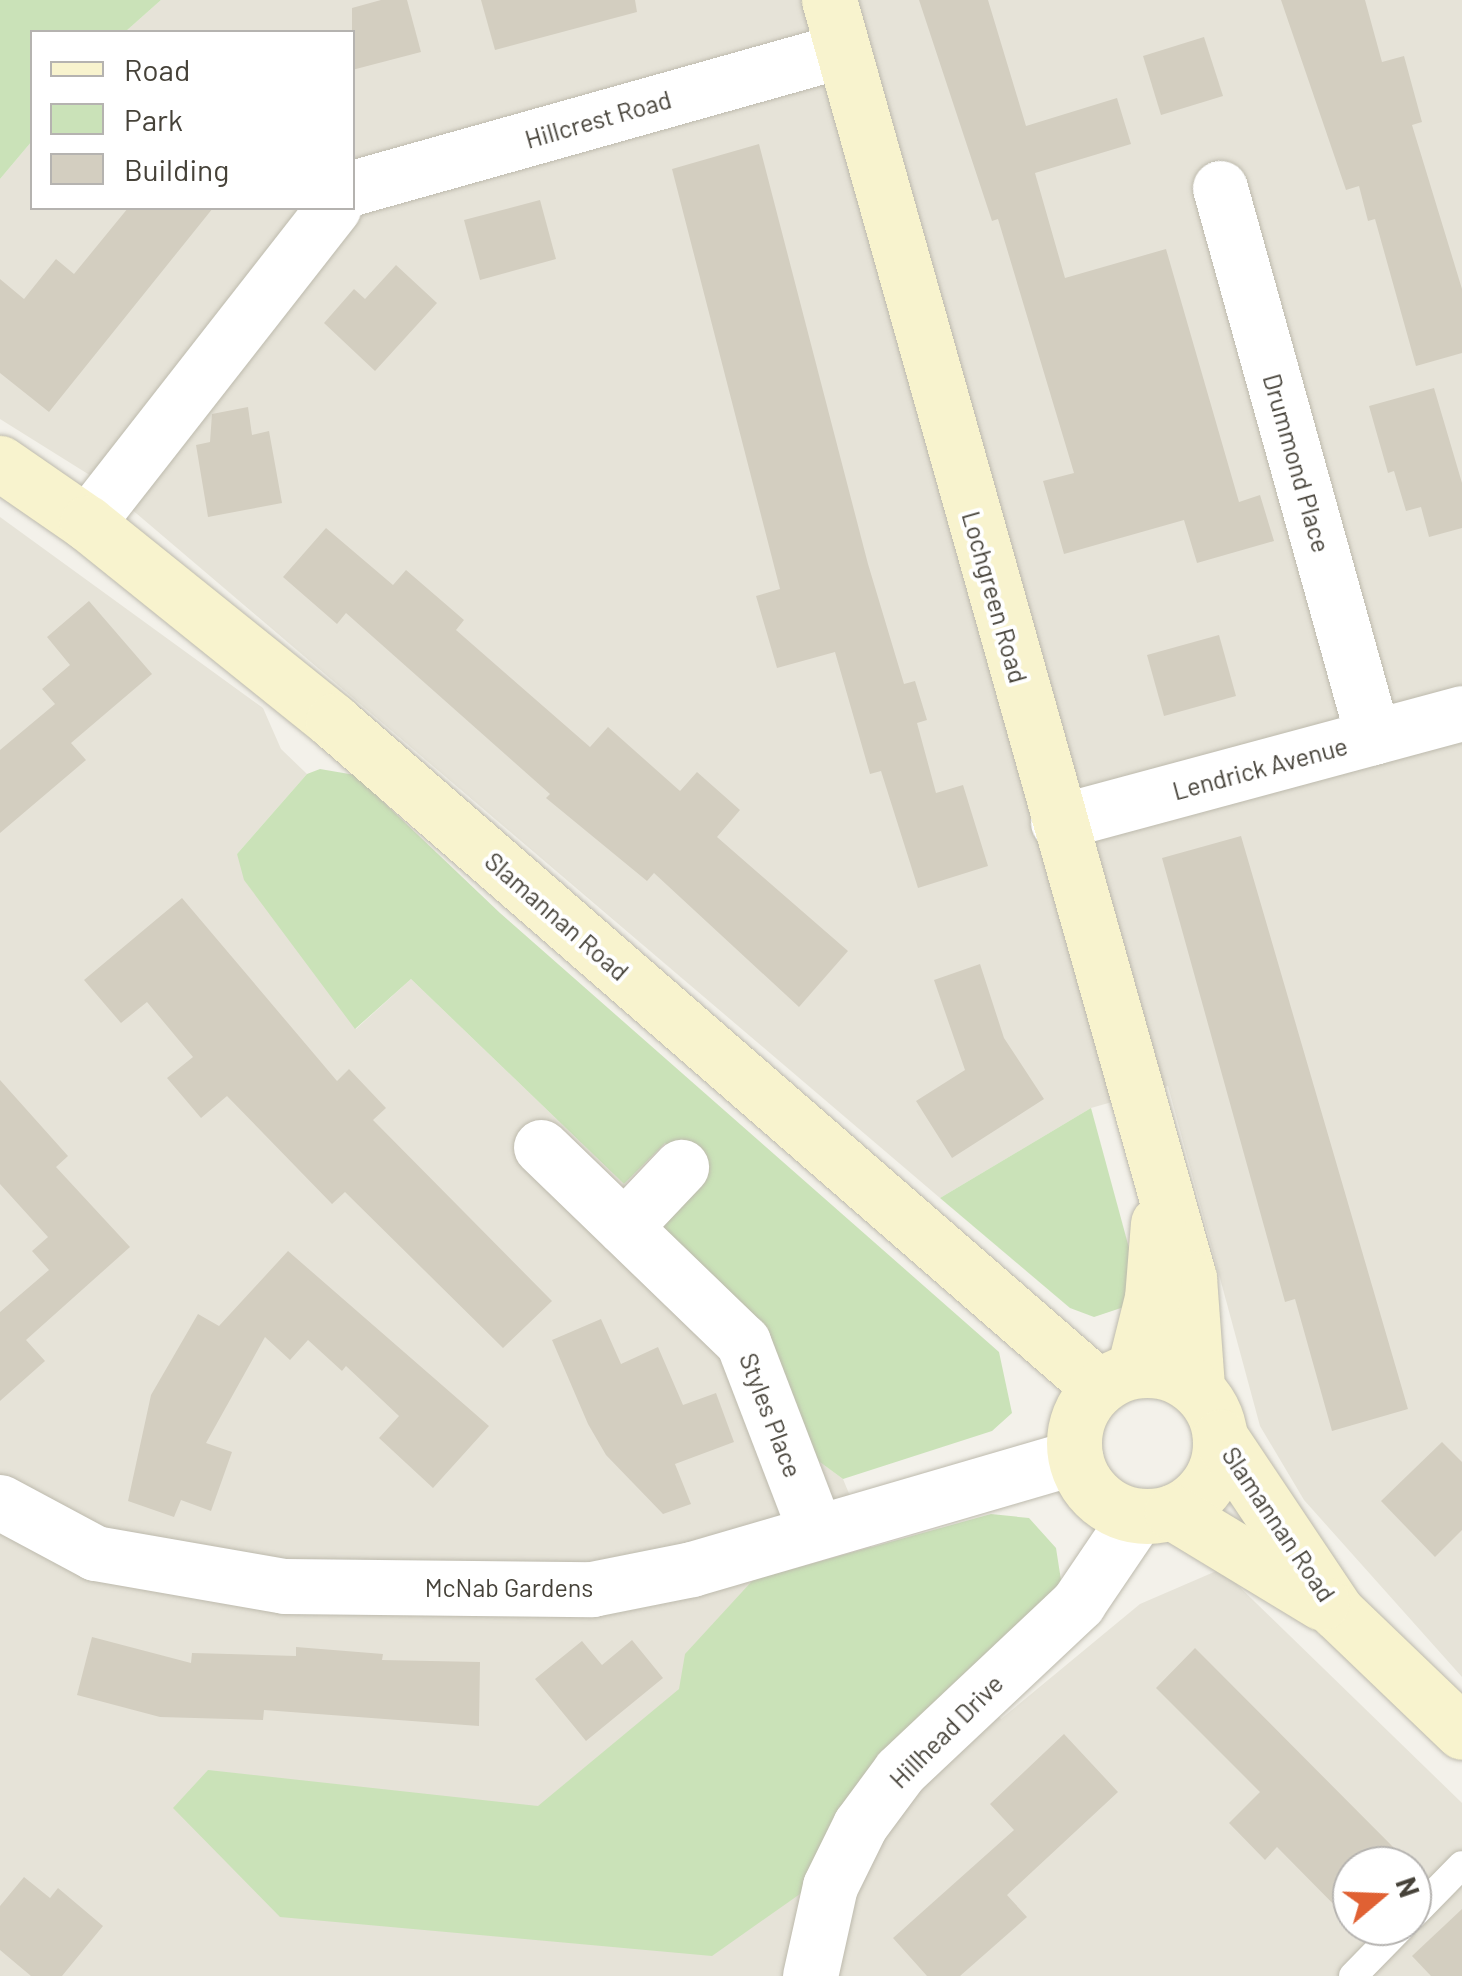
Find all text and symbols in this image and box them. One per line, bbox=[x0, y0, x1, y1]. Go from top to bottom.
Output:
legend bbox=[30, 30, 355, 210]
text: Road bbox=[124, 51, 190, 87]
street label: Hillcrest Road bbox=[521, 84, 675, 154]
text: Park bbox=[124, 101, 183, 137]
text: Building bbox=[124, 151, 229, 187]
street label: Drummond Place bbox=[1257, 370, 1337, 556]
street label: Lochgreen Road bbox=[956, 508, 1034, 686]
street label: Lendrick Avenue bbox=[1169, 730, 1351, 806]
street label: Slamannan Road bbox=[479, 846, 635, 986]
street label: Styles Place bbox=[734, 1349, 808, 1481]
street label: Slamannan Road bbox=[1216, 1441, 1342, 1607]
street label: McNab Gardens bbox=[425, 1572, 593, 1602]
street label: Hillhead Drive bbox=[883, 1668, 1009, 1794]
north arrow bbox=[1332, 1846, 1432, 1946]
text: N bbox=[1389, 1873, 1428, 1901]

